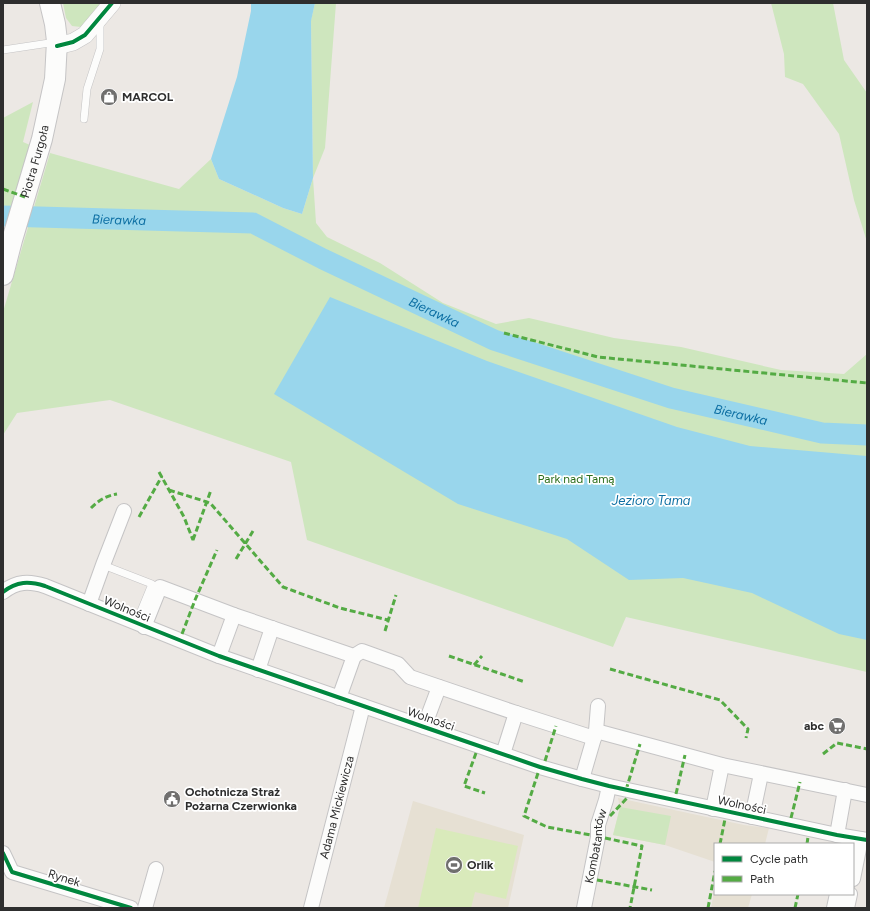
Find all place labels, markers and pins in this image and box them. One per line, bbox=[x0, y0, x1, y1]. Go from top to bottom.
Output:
shop icon: MARCOL bbox=[99, 87, 119, 107]
place label: MARCOL bbox=[122, 90, 174, 104]
supermarket icon: abc bbox=[827, 716, 847, 736]
place label: abc bbox=[804, 719, 824, 733]
place label: Ochotnicza Straż Pożarna Czerwionka bbox=[185, 785, 297, 813]
public building icon: Ochotnicza Straż Pożarna Czerwionka bbox=[162, 789, 182, 809]
sports icon: Orlik bbox=[444, 855, 464, 875]
place label: Orlik bbox=[467, 858, 494, 872]

